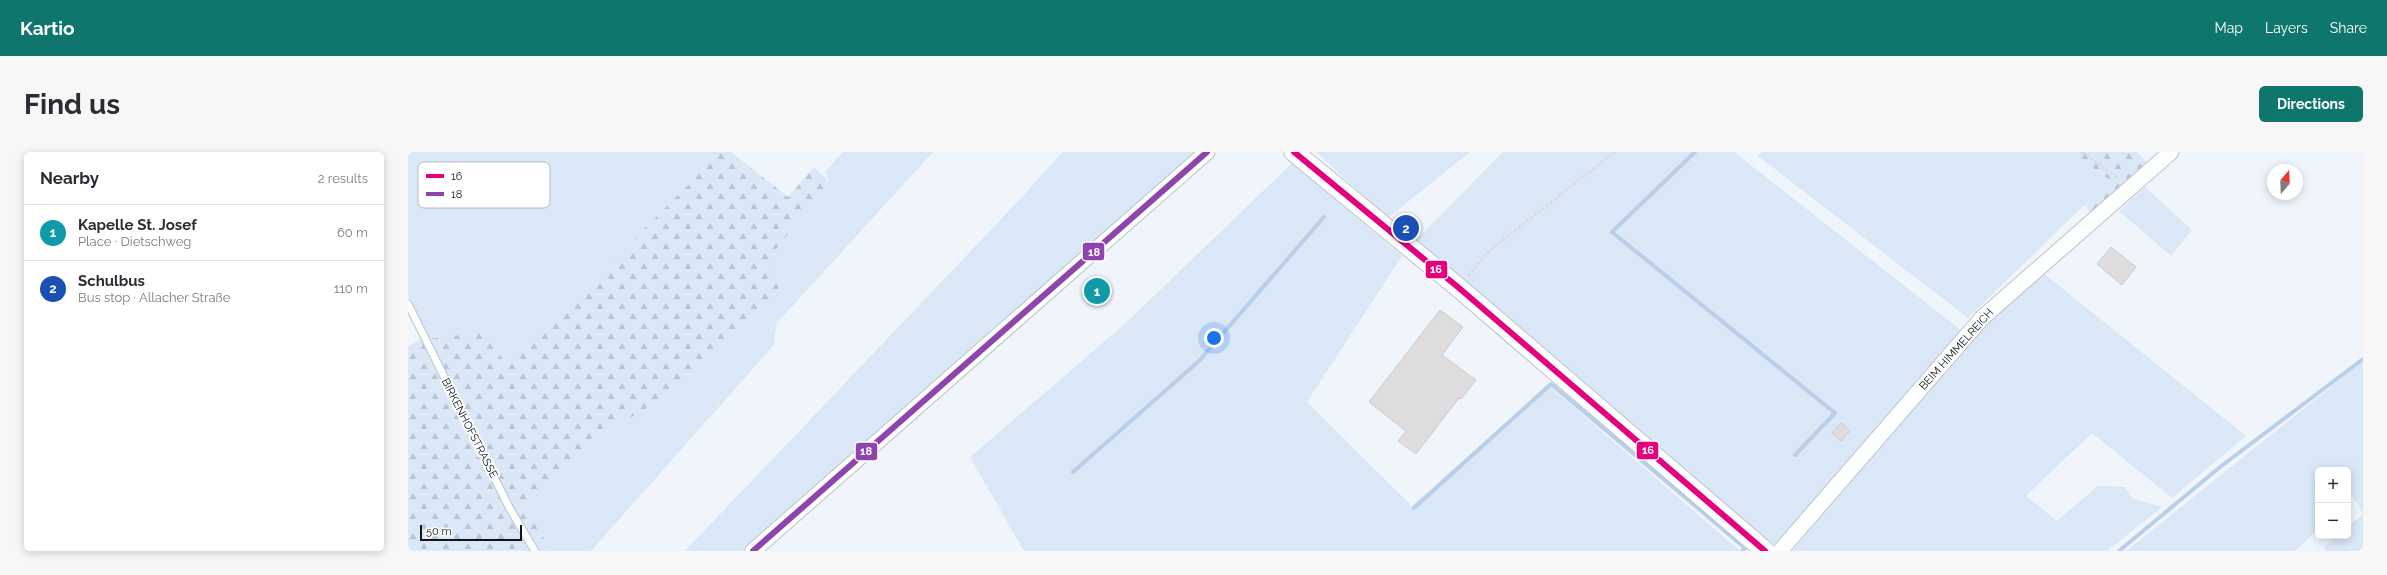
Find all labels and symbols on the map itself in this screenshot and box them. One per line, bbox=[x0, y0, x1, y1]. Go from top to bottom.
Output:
legend bbox=[418, 162, 550, 208]
north arrow bbox=[2267, 164, 2303, 200]
text: 16 bbox=[451, 170, 463, 183]
text: 18 bbox=[451, 188, 462, 201]
pin: 2 bbox=[1393, 213, 1419, 243]
line badge: 18 bbox=[1082, 242, 1105, 261]
text: 18 bbox=[1088, 246, 1100, 259]
line badge: 16 bbox=[1425, 260, 1448, 279]
text: 16 bbox=[1430, 263, 1442, 276]
pin: 1 bbox=[1084, 276, 1110, 306]
street label: BEIM HIMMELREICH bbox=[1917, 306, 1996, 393]
your location bbox=[1204, 328, 1224, 348]
street label: BIRKENHOFSTRASSE bbox=[439, 376, 500, 480]
line badge: 16 bbox=[1636, 441, 1659, 460]
line badge: 18 bbox=[855, 442, 878, 461]
text: 16 bbox=[1642, 444, 1654, 457]
text: 18 bbox=[860, 445, 872, 458]
scale bar bbox=[420, 523, 522, 542]

